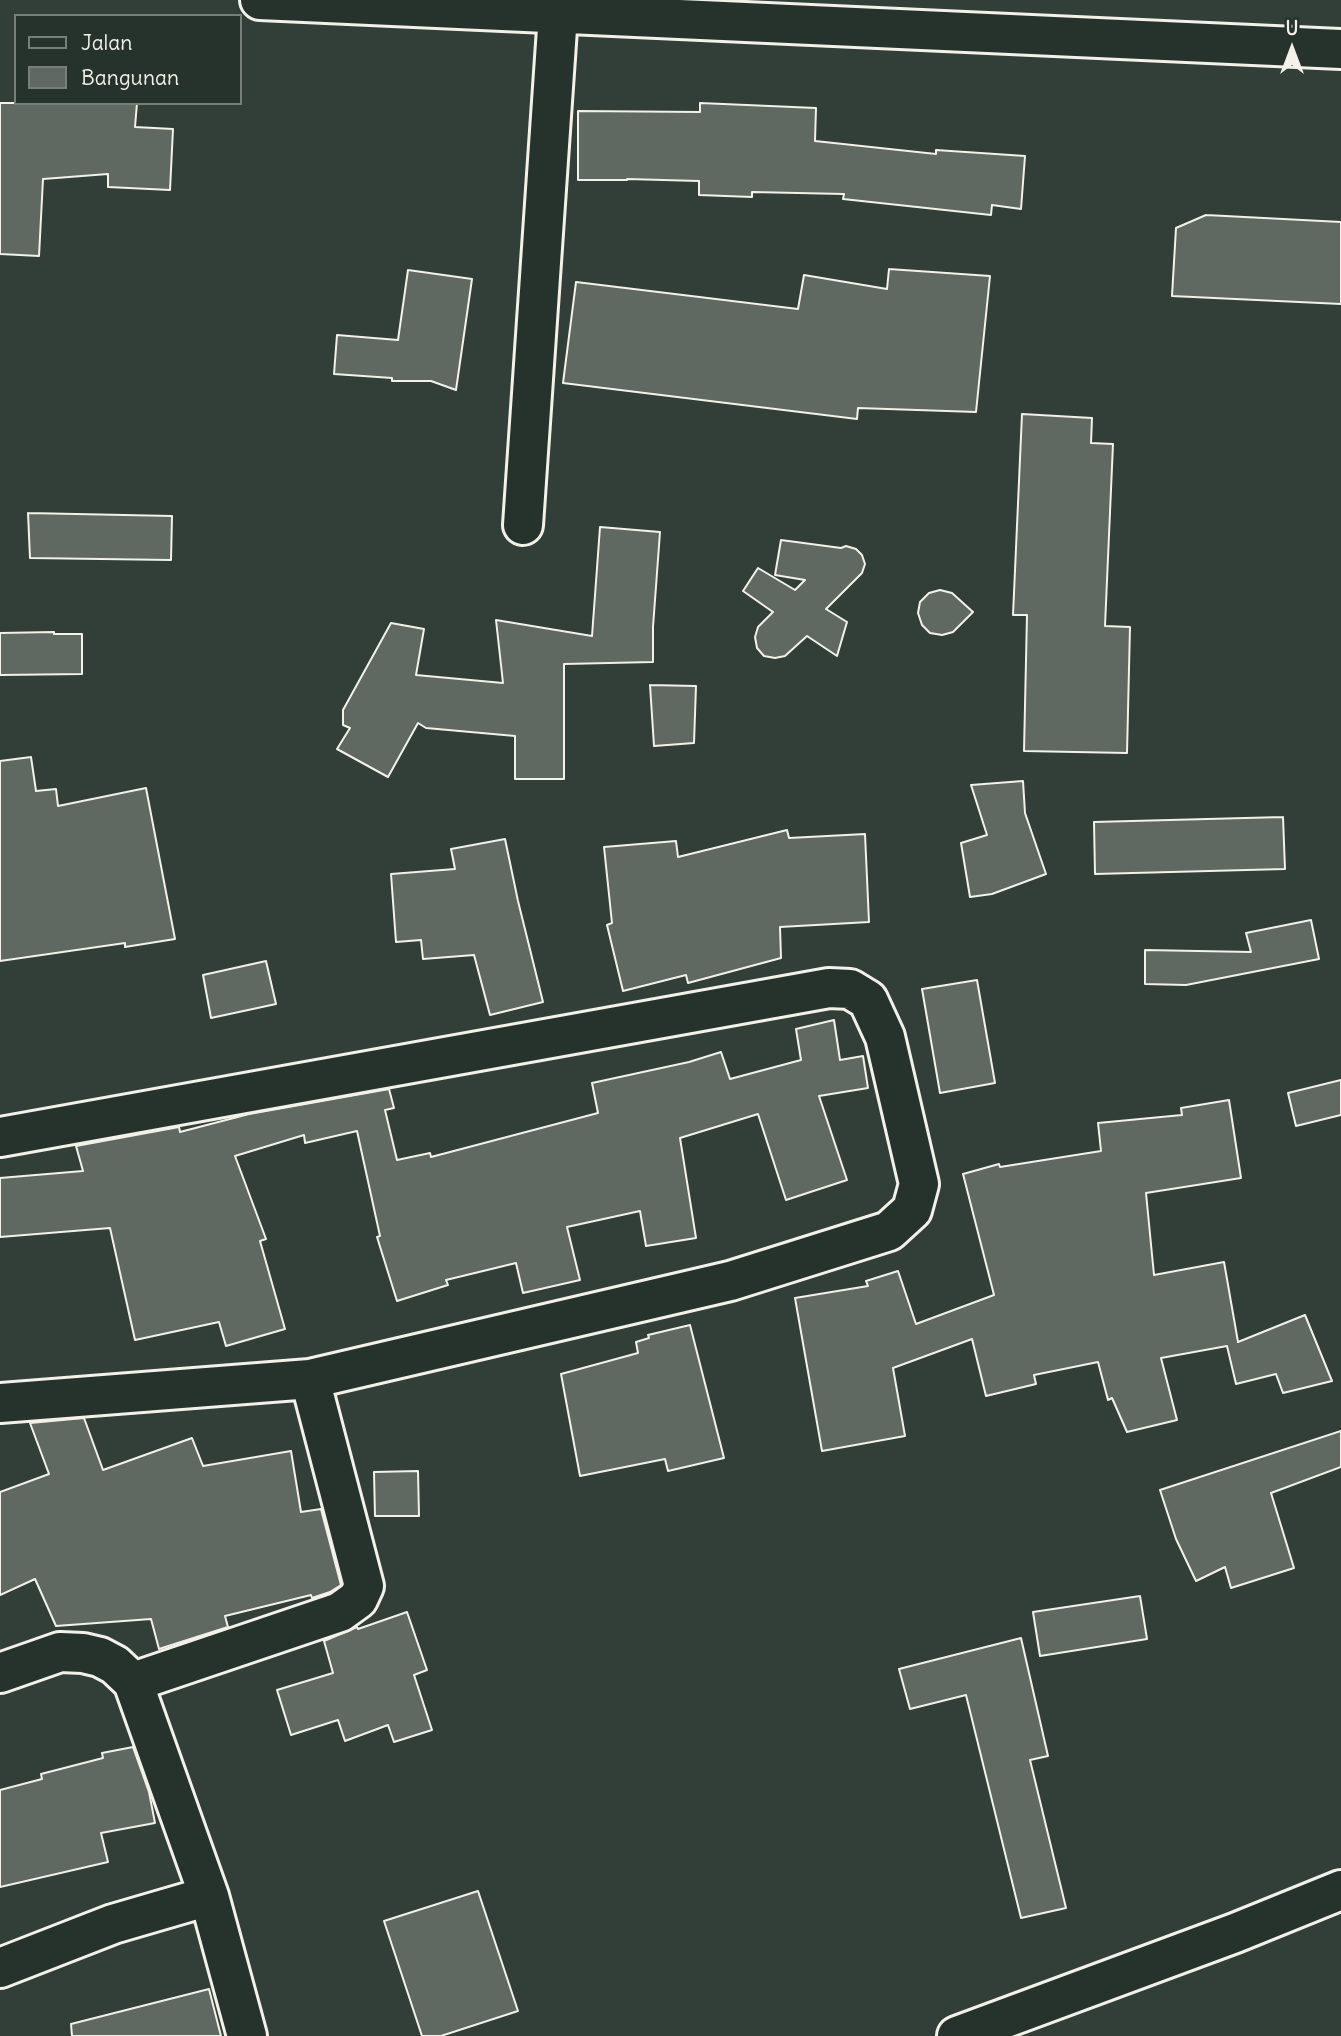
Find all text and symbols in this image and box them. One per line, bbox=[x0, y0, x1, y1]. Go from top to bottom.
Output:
legend bbox=[14, 14, 242, 105]
north arrow bbox=[1257, 14, 1327, 84]
text: U bbox=[1286, 16, 1298, 40]
text: Jalan bbox=[81, 29, 132, 56]
text: Bangunan bbox=[81, 64, 179, 91]

